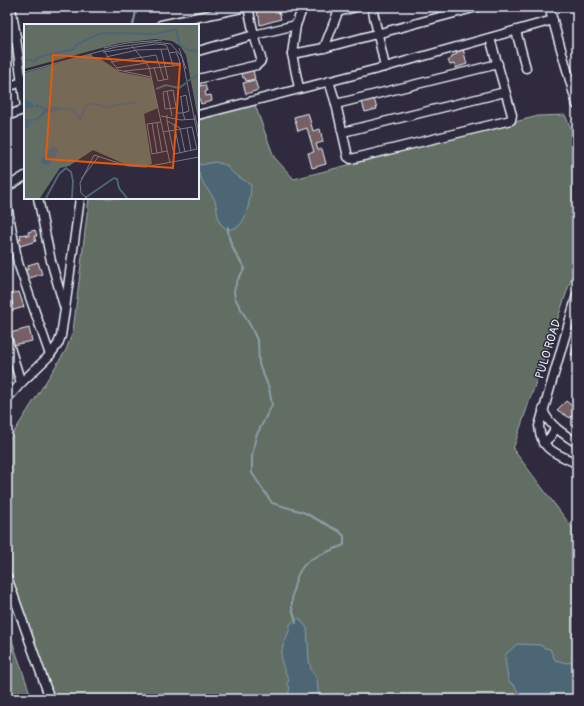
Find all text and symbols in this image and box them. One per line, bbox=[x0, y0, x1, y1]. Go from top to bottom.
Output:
inset map bbox=[24, 24, 199, 199]
street label: PULO ROAD bbox=[532, 317, 565, 381]

